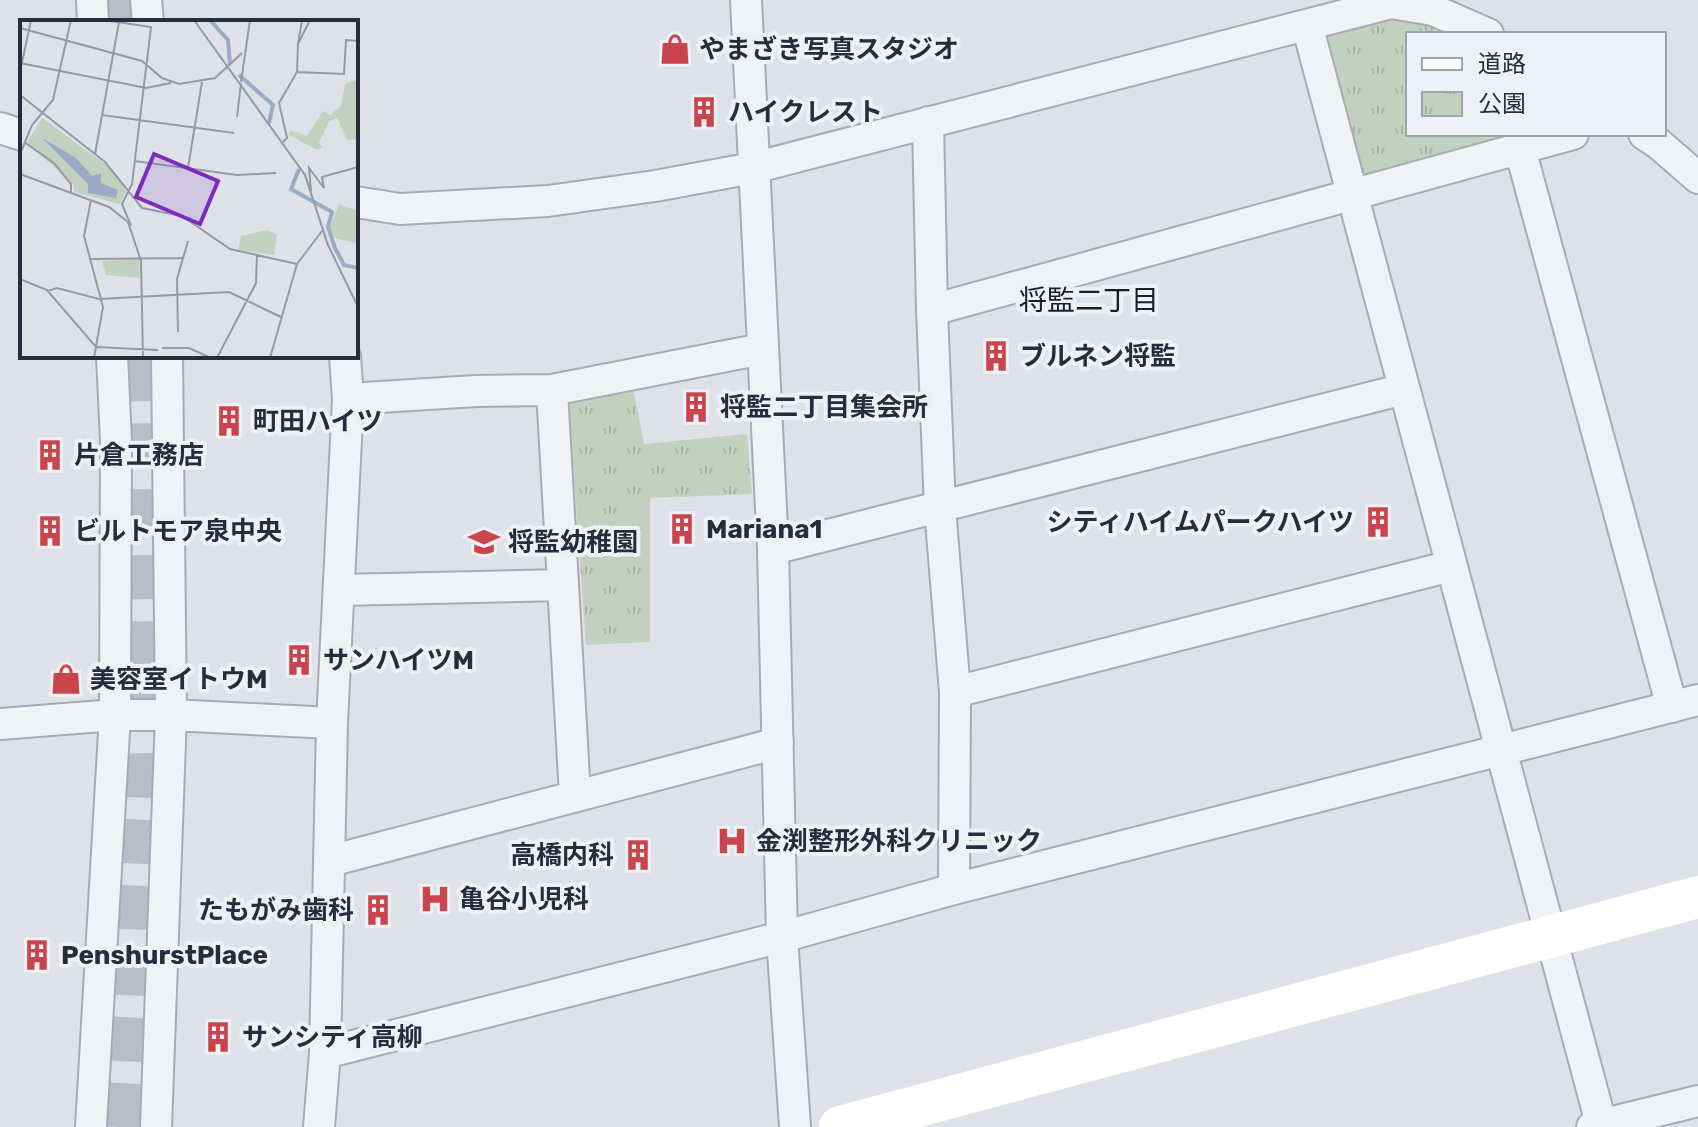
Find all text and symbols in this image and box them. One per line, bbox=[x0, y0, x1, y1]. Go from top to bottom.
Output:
inset map bbox=[20, 20, 358, 358]
shop icon: やまざき写真スタジオ bbox=[658, 32, 692, 66]
legend bbox=[1406, 32, 1666, 136]
place label: やまざき写真スタジオ bbox=[699, 34, 959, 65]
text: 道路 bbox=[1478, 50, 1526, 78]
text: 公園 bbox=[1478, 90, 1526, 118]
building icon: ハイクレスト bbox=[687, 95, 721, 129]
place label: ハイクレスト bbox=[728, 97, 883, 128]
district label: 将監二丁目 bbox=[1019, 284, 1159, 317]
building icon: ブルネン将監 bbox=[979, 339, 1013, 373]
place label: ブルネン将監 bbox=[1020, 341, 1176, 372]
building icon: 将監二丁目集会所 bbox=[679, 390, 713, 424]
place label: 将監二丁目集会所 bbox=[720, 392, 928, 423]
building icon: 町田ハイツ bbox=[212, 404, 246, 438]
place label: 町田ハイツ bbox=[253, 406, 382, 437]
building icon: 片倉工務店 bbox=[33, 438, 67, 472]
place label: 片倉工務店 bbox=[74, 440, 204, 471]
building icon: シティハイムパークハイツ bbox=[1361, 505, 1395, 539]
place label: シティハイムパークハイツ bbox=[1046, 507, 1354, 538]
building icon: Mariana1 bbox=[665, 512, 699, 546]
building icon: ビルトモア泉中央 bbox=[33, 514, 67, 548]
place label: Mariana1 bbox=[706, 514, 822, 545]
place label: ビルトモア泉中央 bbox=[74, 516, 282, 547]
school or university icon: 将監幼稚園 bbox=[467, 525, 501, 559]
place label: 将監幼稚園 bbox=[508, 527, 638, 558]
building icon: サンハイツM bbox=[282, 643, 316, 677]
place label: サンハイツM bbox=[323, 645, 474, 676]
shop icon: 美容室イトウM bbox=[49, 662, 83, 696]
place label: 美容室イトウM bbox=[90, 664, 268, 695]
hospital icon: 金渕整形外科クリニック bbox=[715, 824, 749, 858]
place label: 金渕整形外科クリニック bbox=[756, 826, 1042, 857]
building icon: 高橋内科 bbox=[621, 838, 655, 872]
place label: 高橋内科 bbox=[510, 840, 614, 871]
hospital icon: 亀谷小児科 bbox=[418, 882, 452, 916]
place label: 亀谷小児科 bbox=[459, 884, 589, 915]
building icon: たもがみ歯科 bbox=[361, 893, 395, 927]
place label: たもがみ歯科 bbox=[198, 895, 354, 926]
building icon: PenshurstPlace bbox=[20, 938, 54, 972]
place label: PenshurstPlace bbox=[61, 940, 268, 971]
building icon: サンシティ高柳 bbox=[201, 1020, 235, 1054]
place label: サンシティ高柳 bbox=[242, 1022, 422, 1053]

